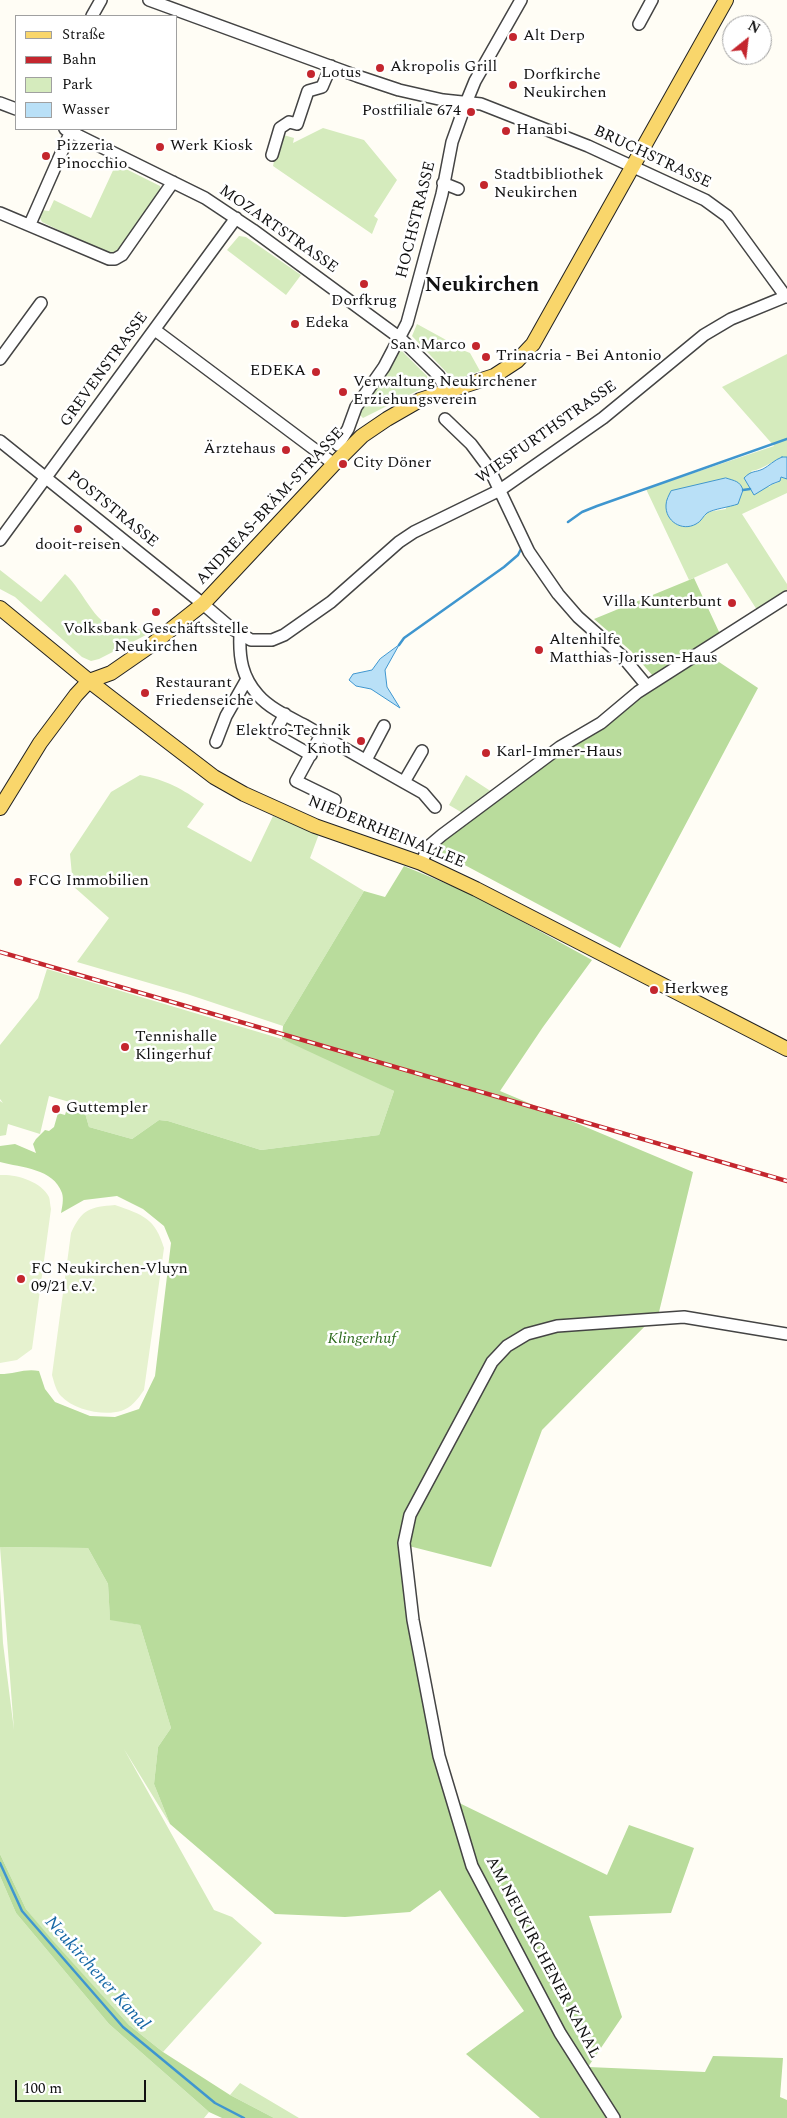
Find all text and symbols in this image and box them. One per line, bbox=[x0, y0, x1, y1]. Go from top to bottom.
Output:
legend bbox=[15, 15, 178, 130]
north arrow bbox=[722, 15, 772, 65]
text: N bbox=[744, 15, 764, 39]
text: Straße bbox=[62, 23, 105, 46]
place label: Alt Derp bbox=[523, 27, 585, 47]
marker: Alt Derp bbox=[507, 31, 519, 43]
text: Bahn bbox=[62, 48, 97, 71]
place label: Akropolis Grill bbox=[390, 58, 497, 78]
marker: Akropolis Grill bbox=[374, 62, 386, 74]
place label: Lotus bbox=[321, 64, 361, 84]
place label: Dorfkirche Neukirchen bbox=[523, 66, 607, 104]
marker: Lotus bbox=[305, 68, 317, 80]
text: Park bbox=[62, 73, 93, 96]
marker: Dorfkirche Neukirchen bbox=[507, 79, 519, 91]
text: Wasser bbox=[62, 98, 110, 121]
place label: Postfiliale 674 bbox=[362, 102, 461, 122]
marker: Postfiliale 674 bbox=[465, 106, 477, 118]
place label: Hanabi bbox=[516, 121, 568, 141]
street label: BRUCHSTRASSE bbox=[590, 122, 714, 194]
marker: Hanabi bbox=[500, 125, 512, 137]
place label: Pizzeria Pinocchio bbox=[56, 137, 127, 175]
place label: Werk Kiosk bbox=[170, 137, 253, 157]
marker: Werk Kiosk bbox=[154, 141, 166, 153]
marker: Pizzeria Pinocchio bbox=[40, 150, 52, 162]
street label: HOCHSTRASSE bbox=[393, 160, 441, 280]
place label: Stadtbibliothek Neukirchen bbox=[494, 166, 604, 204]
marker: Stadtbibliothek Neukirchen bbox=[478, 179, 490, 191]
street label: MOZARTSTRASSE bbox=[215, 182, 341, 278]
district label: Neukirchen bbox=[425, 274, 539, 300]
marker: Dorfkrug bbox=[358, 278, 370, 290]
place label: Dorfkrug bbox=[331, 292, 397, 312]
street label: GREVENSTRASSE bbox=[57, 309, 153, 431]
place label: Edeka bbox=[305, 314, 349, 334]
marker: Edeka bbox=[289, 318, 301, 330]
place label: San Marco bbox=[390, 336, 466, 356]
marker: San Marco bbox=[470, 340, 482, 352]
place label: Trinacria - Bei Antonio bbox=[496, 347, 662, 367]
marker: Trinacria - Bei Antonio bbox=[480, 351, 492, 363]
place label: EDEKA bbox=[250, 362, 306, 382]
marker: EDEKA bbox=[310, 366, 322, 378]
place label: Verwaltung Neukirchener Erziehungsverein bbox=[353, 373, 537, 411]
street label: WIESFURTHSTRASSE bbox=[473, 377, 621, 489]
marker: Verwaltung Neukirchener Erziehungsverein bbox=[337, 386, 349, 398]
street label: ANDREAS-BRÄM-STRASSE bbox=[193, 424, 349, 590]
place label: Ärztehaus bbox=[204, 440, 276, 460]
marker: Ärztehaus bbox=[280, 444, 292, 456]
place label: City Döner bbox=[353, 454, 431, 474]
marker: City Döner bbox=[337, 458, 349, 470]
street label: POSTSTRASSE bbox=[63, 467, 161, 553]
marker: dooit-reisen bbox=[72, 523, 84, 535]
place label: dooit-reisen bbox=[35, 536, 121, 556]
place label: Villa Kunterbunt bbox=[602, 593, 722, 613]
marker: Villa Kunterbunt bbox=[726, 597, 738, 609]
marker: Volksbank Geschäftsstelle Neukirchen bbox=[150, 606, 162, 618]
place label: Volksbank Geschäftsstelle Neukirchen bbox=[63, 620, 249, 658]
place label: Altenhilfe Matthias-Jorissen-Haus bbox=[549, 631, 718, 669]
marker: Altenhilfe Matthias-Jorissen-Haus bbox=[533, 644, 545, 656]
place label: Restaurant Friedenseiche bbox=[155, 674, 254, 712]
marker: Restaurant Friedenseiche bbox=[139, 687, 151, 699]
place label: Elektro-Technik Knoth bbox=[235, 722, 351, 760]
marker: Elektro-Technik Knoth bbox=[355, 735, 367, 747]
place label: Karl-Immer-Haus bbox=[496, 743, 622, 763]
marker: Karl-Immer-Haus bbox=[480, 747, 492, 759]
street label: NIEDERRHEINALLEE bbox=[305, 793, 467, 873]
place label: FCG Immobilien bbox=[28, 872, 149, 892]
marker: FCG Immobilien bbox=[12, 876, 24, 888]
place label: Herkweg bbox=[664, 980, 729, 1000]
marker: Herkweg bbox=[648, 984, 660, 996]
place label: Tennishalle Klingerhuf bbox=[135, 1028, 217, 1066]
marker: Tennishalle Klingerhuf bbox=[119, 1041, 131, 1053]
place label: Guttempler bbox=[66, 1099, 148, 1119]
marker: Guttempler bbox=[50, 1103, 62, 1115]
place label: FC Neukirchen-Vluyn 09/21 e.V. bbox=[31, 1260, 188, 1298]
marker: FC Neukirchen-Vluyn 09/21 e.V. bbox=[15, 1273, 27, 1285]
park label: Klingerhuf bbox=[328, 1330, 396, 1350]
street label: AM NEUKIRCHENER KANAL bbox=[481, 1854, 603, 2062]
water label: Neukirchener Kanal bbox=[39, 1912, 153, 2036]
scale bar bbox=[18, 2070, 149, 2102]
text: 100 m bbox=[23, 2077, 62, 2100]

